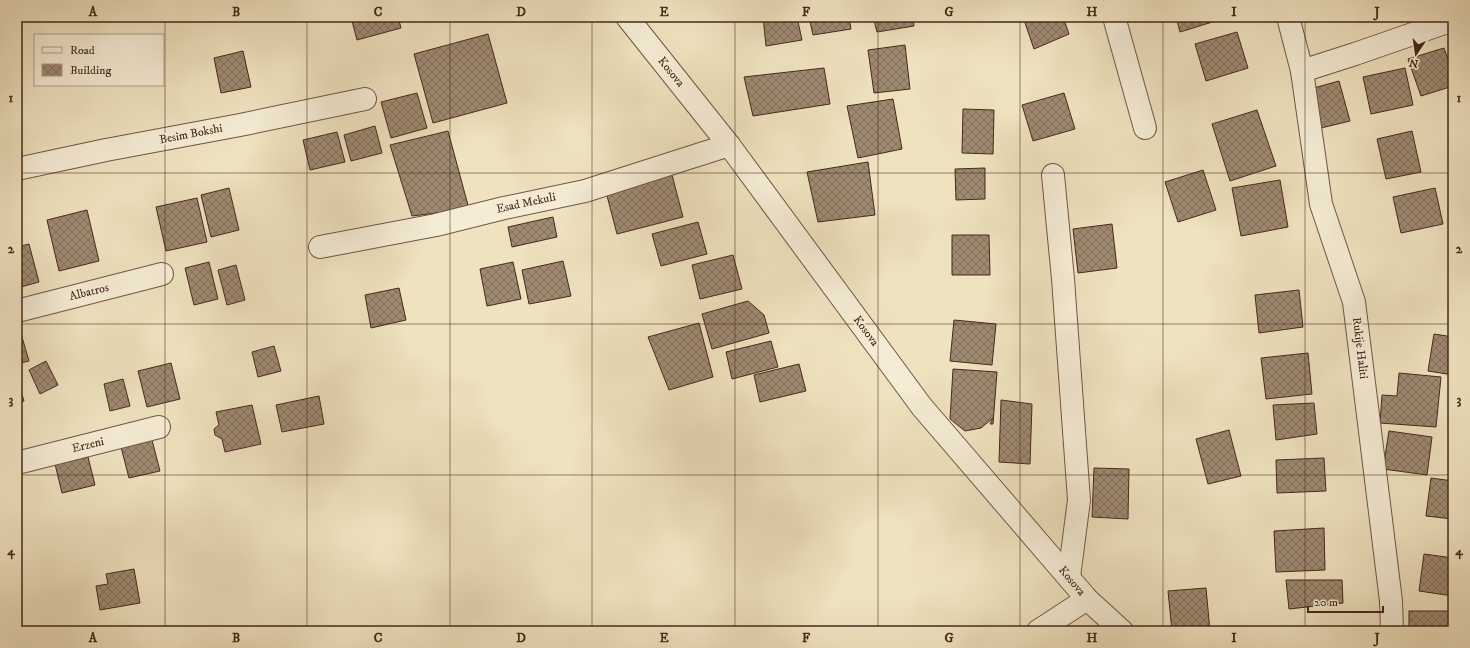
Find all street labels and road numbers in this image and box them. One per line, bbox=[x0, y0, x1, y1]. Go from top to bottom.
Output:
street label: Kosova bbox=[654, 54, 688, 91]
street label: Besim Bokshi bbox=[158, 121, 224, 147]
street label: Esad Mekuli bbox=[495, 189, 557, 217]
street label: Albatros bbox=[68, 280, 110, 304]
street label: Kosova bbox=[850, 313, 883, 350]
street label: Rukije Haliti bbox=[1349, 316, 1371, 380]
street label: Erzeni bbox=[70, 434, 106, 456]
street label: Kosova bbox=[1055, 563, 1089, 600]

